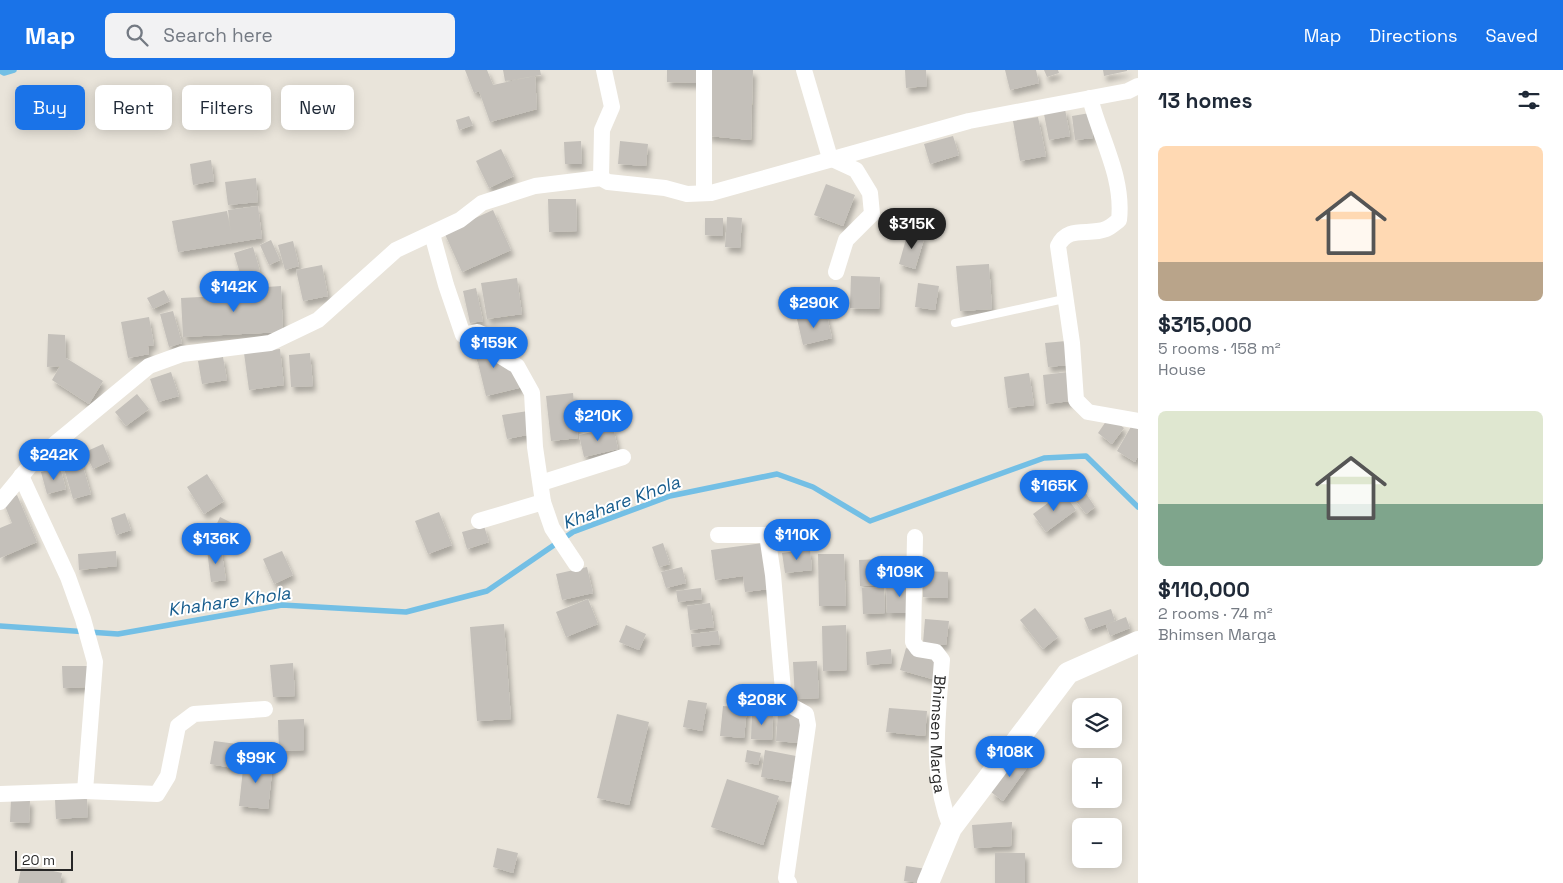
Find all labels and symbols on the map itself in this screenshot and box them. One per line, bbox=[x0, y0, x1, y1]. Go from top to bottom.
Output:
pin: $315K bbox=[877, 208, 947, 250]
pin: $142K bbox=[199, 270, 269, 313]
pin: $290K bbox=[779, 286, 849, 329]
pin: $159K bbox=[459, 326, 529, 369]
pin: $210K bbox=[563, 400, 633, 442]
pin: $242K bbox=[19, 438, 89, 481]
water label: Khahare Khola bbox=[559, 470, 684, 534]
pin: $165K bbox=[1019, 470, 1089, 512]
pin: $110K bbox=[762, 518, 832, 561]
pin: $136K bbox=[181, 522, 251, 565]
pin: $109K bbox=[865, 556, 935, 598]
water label: Khahare Khola bbox=[166, 581, 292, 621]
street label: Bhimsen Marga bbox=[926, 674, 951, 795]
pin: $208K bbox=[727, 684, 797, 726]
pin: $108K bbox=[975, 736, 1045, 778]
pin: $99K bbox=[226, 742, 286, 784]
scale bar bbox=[15, 848, 72, 871]

